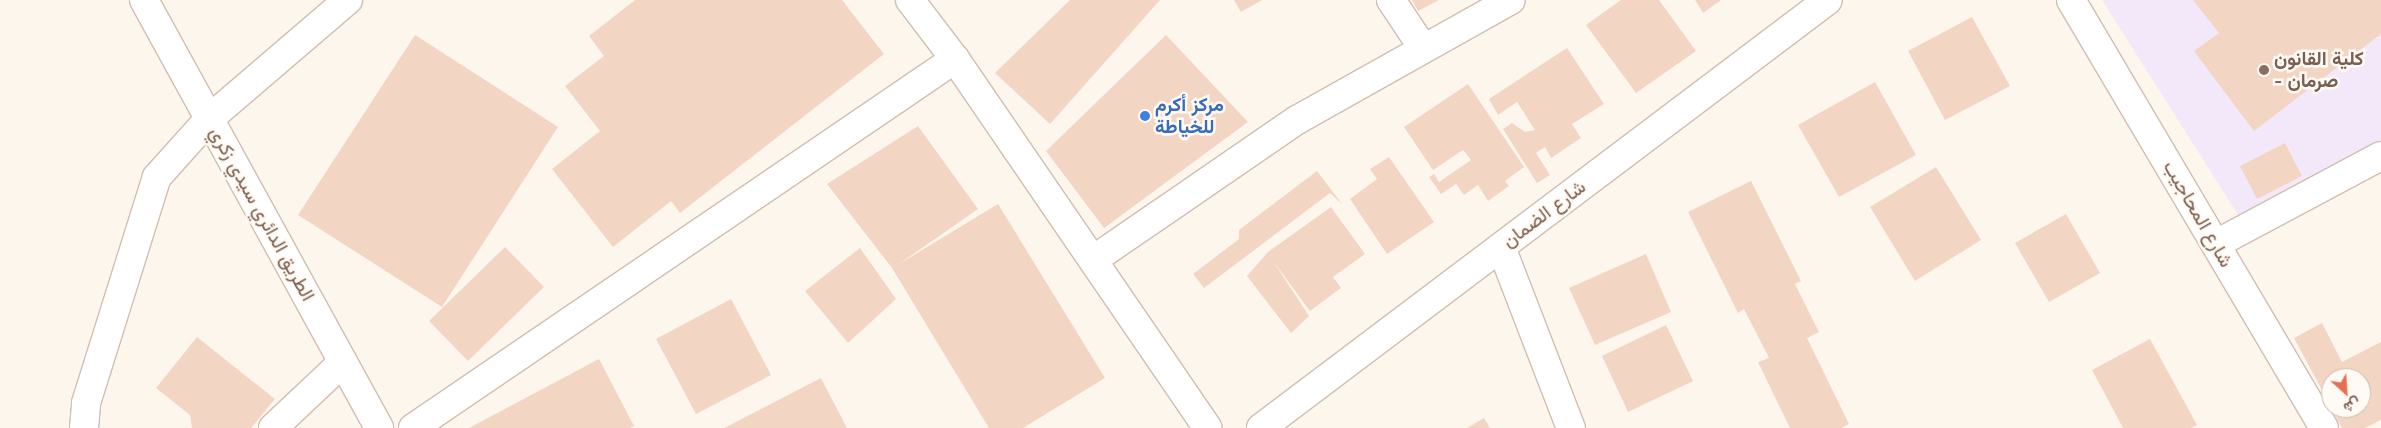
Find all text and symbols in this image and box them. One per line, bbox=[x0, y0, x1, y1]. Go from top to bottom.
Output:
place label: كلية القانون - صرمان bbox=[2274, 48, 2364, 92]
marker: كلية القانون - صرمان bbox=[2258, 64, 2270, 76]
place label: مركز أكرم للخياطة bbox=[1155, 94, 1224, 138]
marker: مركز أكرم للخياطة bbox=[1139, 110, 1151, 122]
street label: الطريق الدائري سيدي زكري bbox=[205, 123, 319, 305]
street label: شارع المحاجيب bbox=[2158, 157, 2238, 271]
street label: شارع الضمان bbox=[1498, 175, 1590, 253]
north arrow bbox=[2321, 368, 2371, 418]
text: ش bbox=[2341, 394, 2364, 417]

